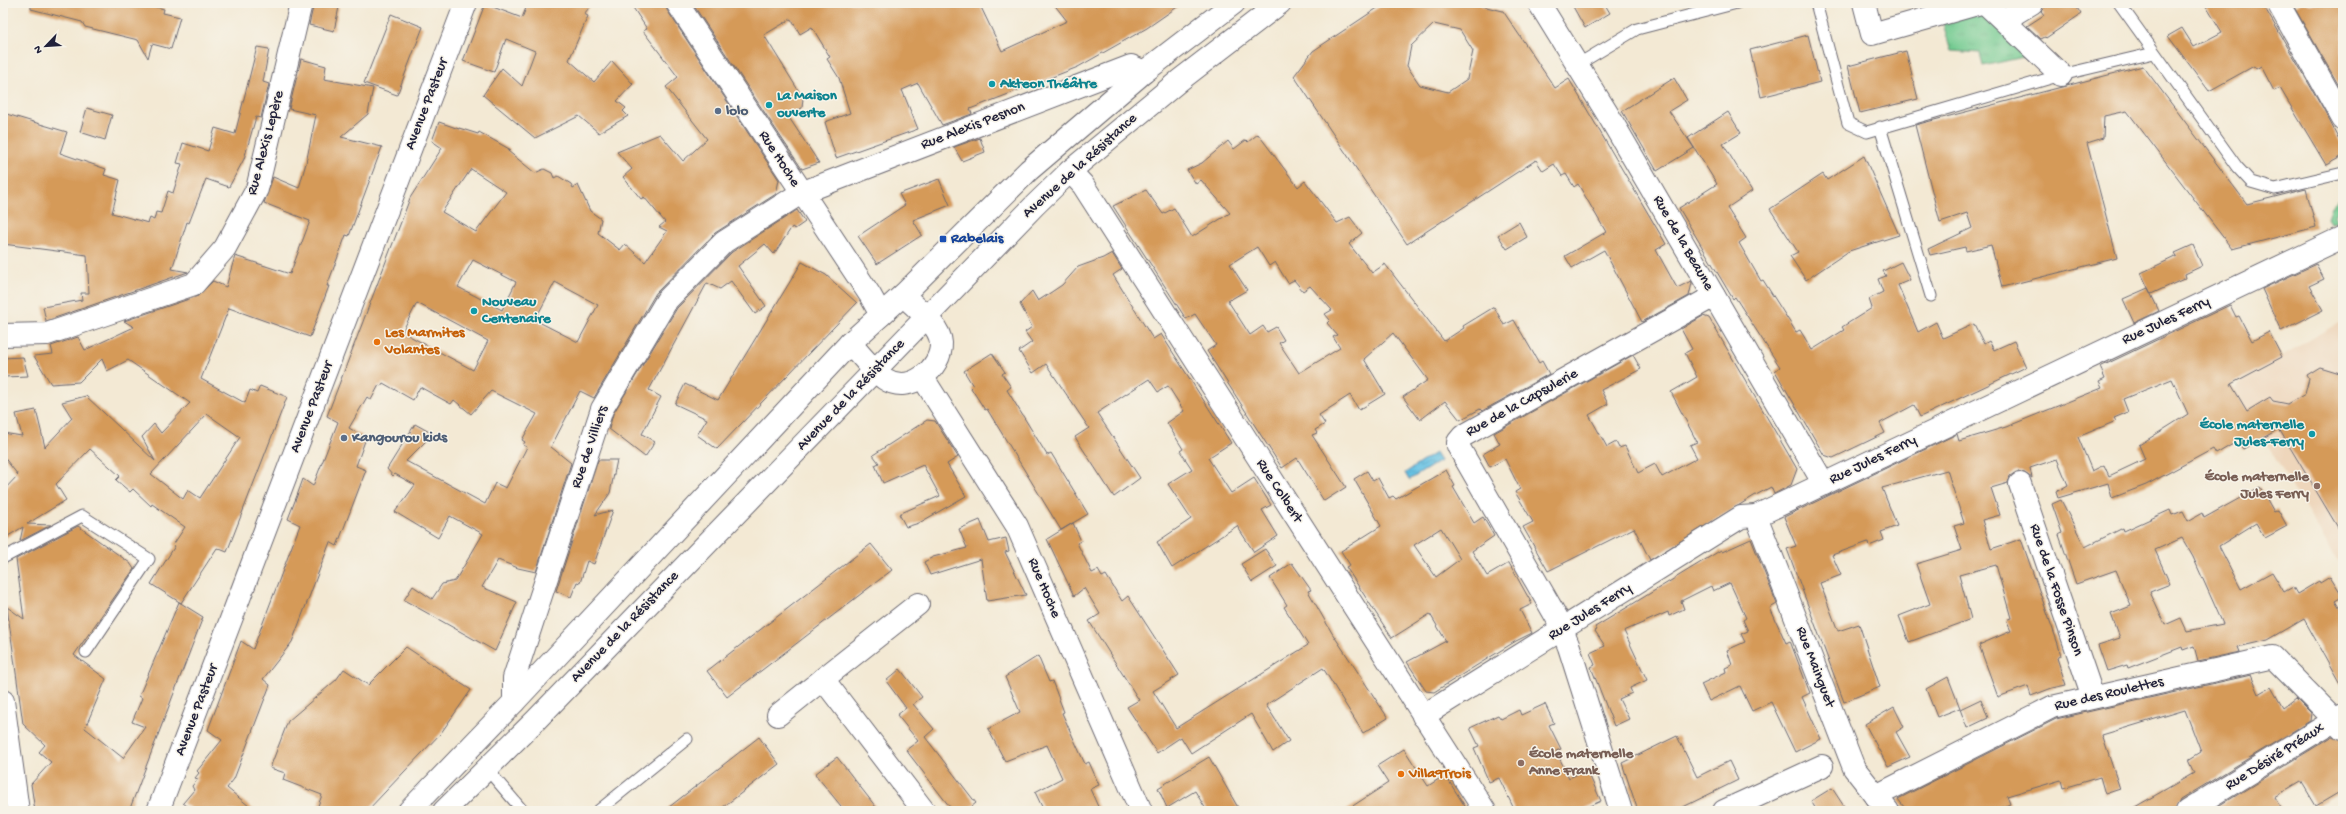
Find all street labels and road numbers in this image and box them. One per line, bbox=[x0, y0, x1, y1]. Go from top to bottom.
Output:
street label: Avenue Pasteur bbox=[401, 54, 453, 153]
street label: Rue Alexis Lepère bbox=[243, 88, 289, 197]
street label: Rue Alexis Pesnon bbox=[918, 98, 1028, 154]
street label: Avenue de la Résistance bbox=[1019, 110, 1141, 222]
street label: Rue Hoche bbox=[754, 127, 804, 191]
street label: Rue de la Beaune bbox=[1648, 192, 1718, 294]
street label: Rue Jules Ferry bbox=[2119, 293, 2213, 349]
street label: Avenue de la Résistance bbox=[793, 335, 909, 455]
street label: Avenue Pasteur bbox=[286, 357, 338, 456]
street label: Rue de la Capsulerie bbox=[1463, 365, 1581, 441]
street label: Rue de Villiers bbox=[567, 403, 613, 491]
street label: Rue Jules Ferry bbox=[1826, 431, 1920, 489]
street label: Rue Colbert bbox=[1252, 456, 1307, 528]
street label: Rue de la Fosse Pinson bbox=[2025, 522, 2087, 658]
street label: Rue Hoche bbox=[1023, 555, 1065, 621]
street label: Avenue de la Résistance bbox=[567, 567, 683, 687]
street label: Rue Jules Ferry bbox=[1545, 579, 1635, 645]
street label: Rue Mainguet bbox=[1791, 624, 1839, 712]
street label: Avenue Pasteur bbox=[171, 660, 223, 759]
street label: Rue des Roulettes bbox=[2053, 673, 2166, 715]
street label: Rue Désiré Préaux bbox=[2222, 719, 2328, 795]

